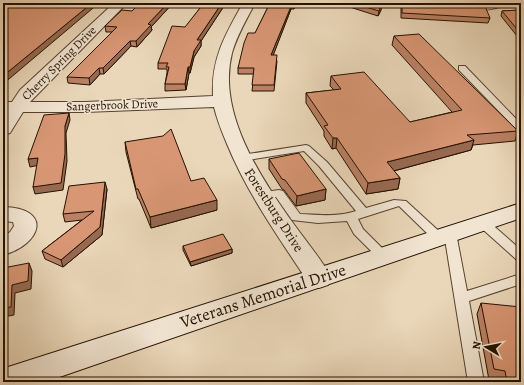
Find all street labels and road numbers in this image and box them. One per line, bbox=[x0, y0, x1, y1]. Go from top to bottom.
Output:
street label: Cherry Spring Drive bbox=[18, 22, 100, 104]
street label: Sangerbrook Drive bbox=[66, 95, 158, 115]
street label: Forestburg Drive bbox=[240, 164, 308, 256]
street label: Veterans Memorial Drive bbox=[176, 258, 349, 334]

